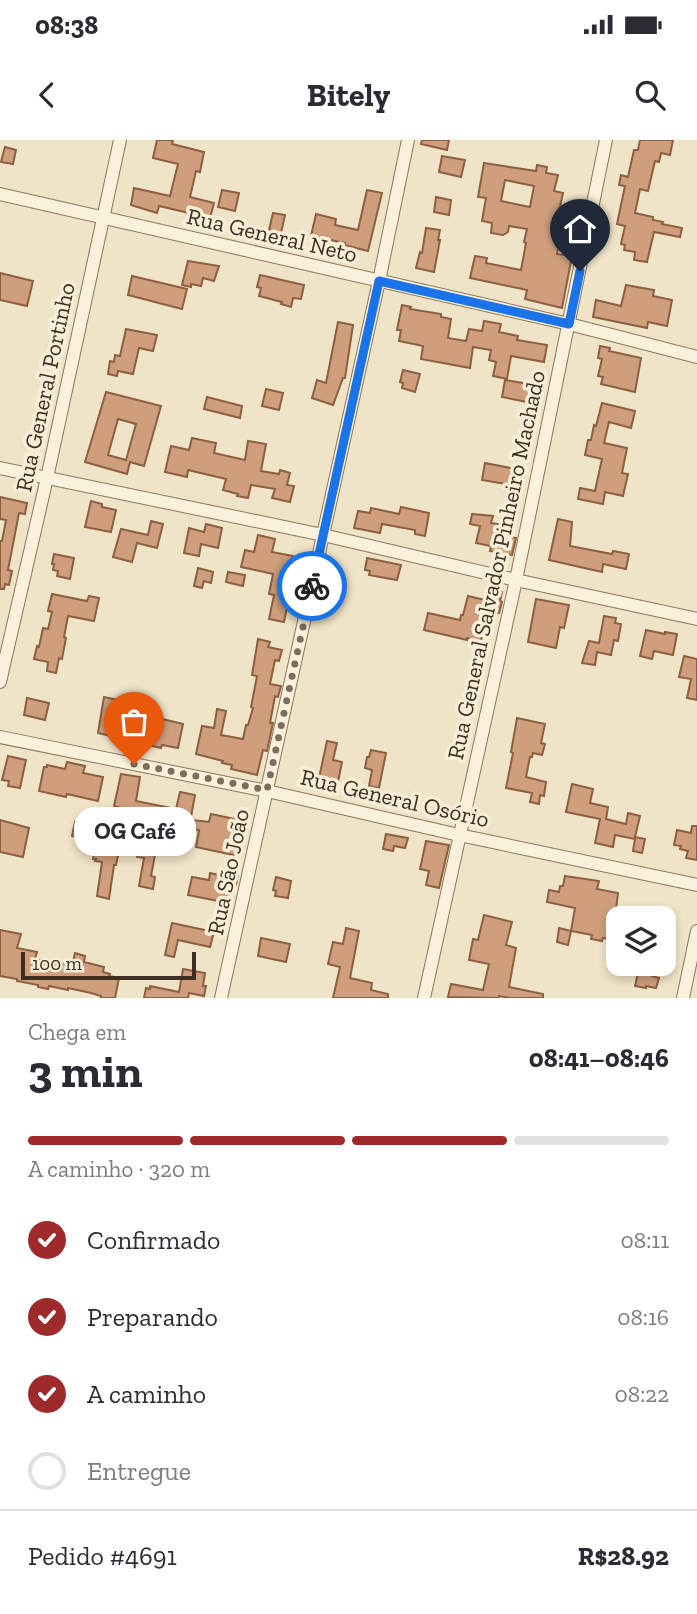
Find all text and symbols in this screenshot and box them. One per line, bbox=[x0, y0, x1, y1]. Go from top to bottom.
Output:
text: 08:38 bbox=[35, 9, 98, 41]
icon: back bbox=[28, 76, 66, 114]
text: Bitely bbox=[307, 76, 390, 114]
icon: search bbox=[631, 76, 669, 114]
pin bbox=[550, 199, 610, 271]
street label: Rua General Neto bbox=[184, 202, 360, 268]
icon: home bbox=[561, 210, 599, 248]
street label: Rua General Portinho bbox=[9, 280, 81, 494]
street label: Rua General Salvador Pinheiro Machado bbox=[441, 368, 551, 762]
courier bbox=[277, 551, 347, 621]
icon: bike bbox=[293, 567, 331, 605]
pin bbox=[104, 692, 164, 764]
icon: bag bbox=[115, 703, 153, 741]
street label: Rua General Osório bbox=[298, 763, 492, 833]
callout: OG Café bbox=[73, 806, 195, 855]
street label: Rua São João bbox=[201, 806, 255, 938]
text: OG Café bbox=[94, 817, 176, 845]
map controls bbox=[606, 906, 676, 976]
button: layers bbox=[606, 906, 676, 976]
scale bar bbox=[21, 949, 196, 981]
text: 100 m bbox=[32, 952, 82, 975]
text: Chega em bbox=[28, 1018, 126, 1046]
text: 08:41–08:46 bbox=[529, 1042, 669, 1074]
text: 3 min bbox=[28, 1044, 142, 1099]
text: A caminho · 320 m bbox=[28, 1155, 210, 1183]
icon: check bbox=[28, 1221, 66, 1259]
text: Confirmado bbox=[87, 1224, 220, 1256]
text: 08:11 bbox=[621, 1226, 669, 1254]
icon: check bbox=[28, 1298, 66, 1336]
text: Preparando bbox=[87, 1301, 218, 1333]
text: 08:16 bbox=[617, 1303, 669, 1331]
icon: check bbox=[28, 1375, 66, 1413]
text: A caminho bbox=[87, 1378, 206, 1410]
text: 08:22 bbox=[615, 1380, 669, 1408]
text: Entregue bbox=[87, 1455, 191, 1487]
text: Pedido #4691 bbox=[28, 1540, 177, 1572]
text: R$28.92 bbox=[578, 1540, 669, 1572]

